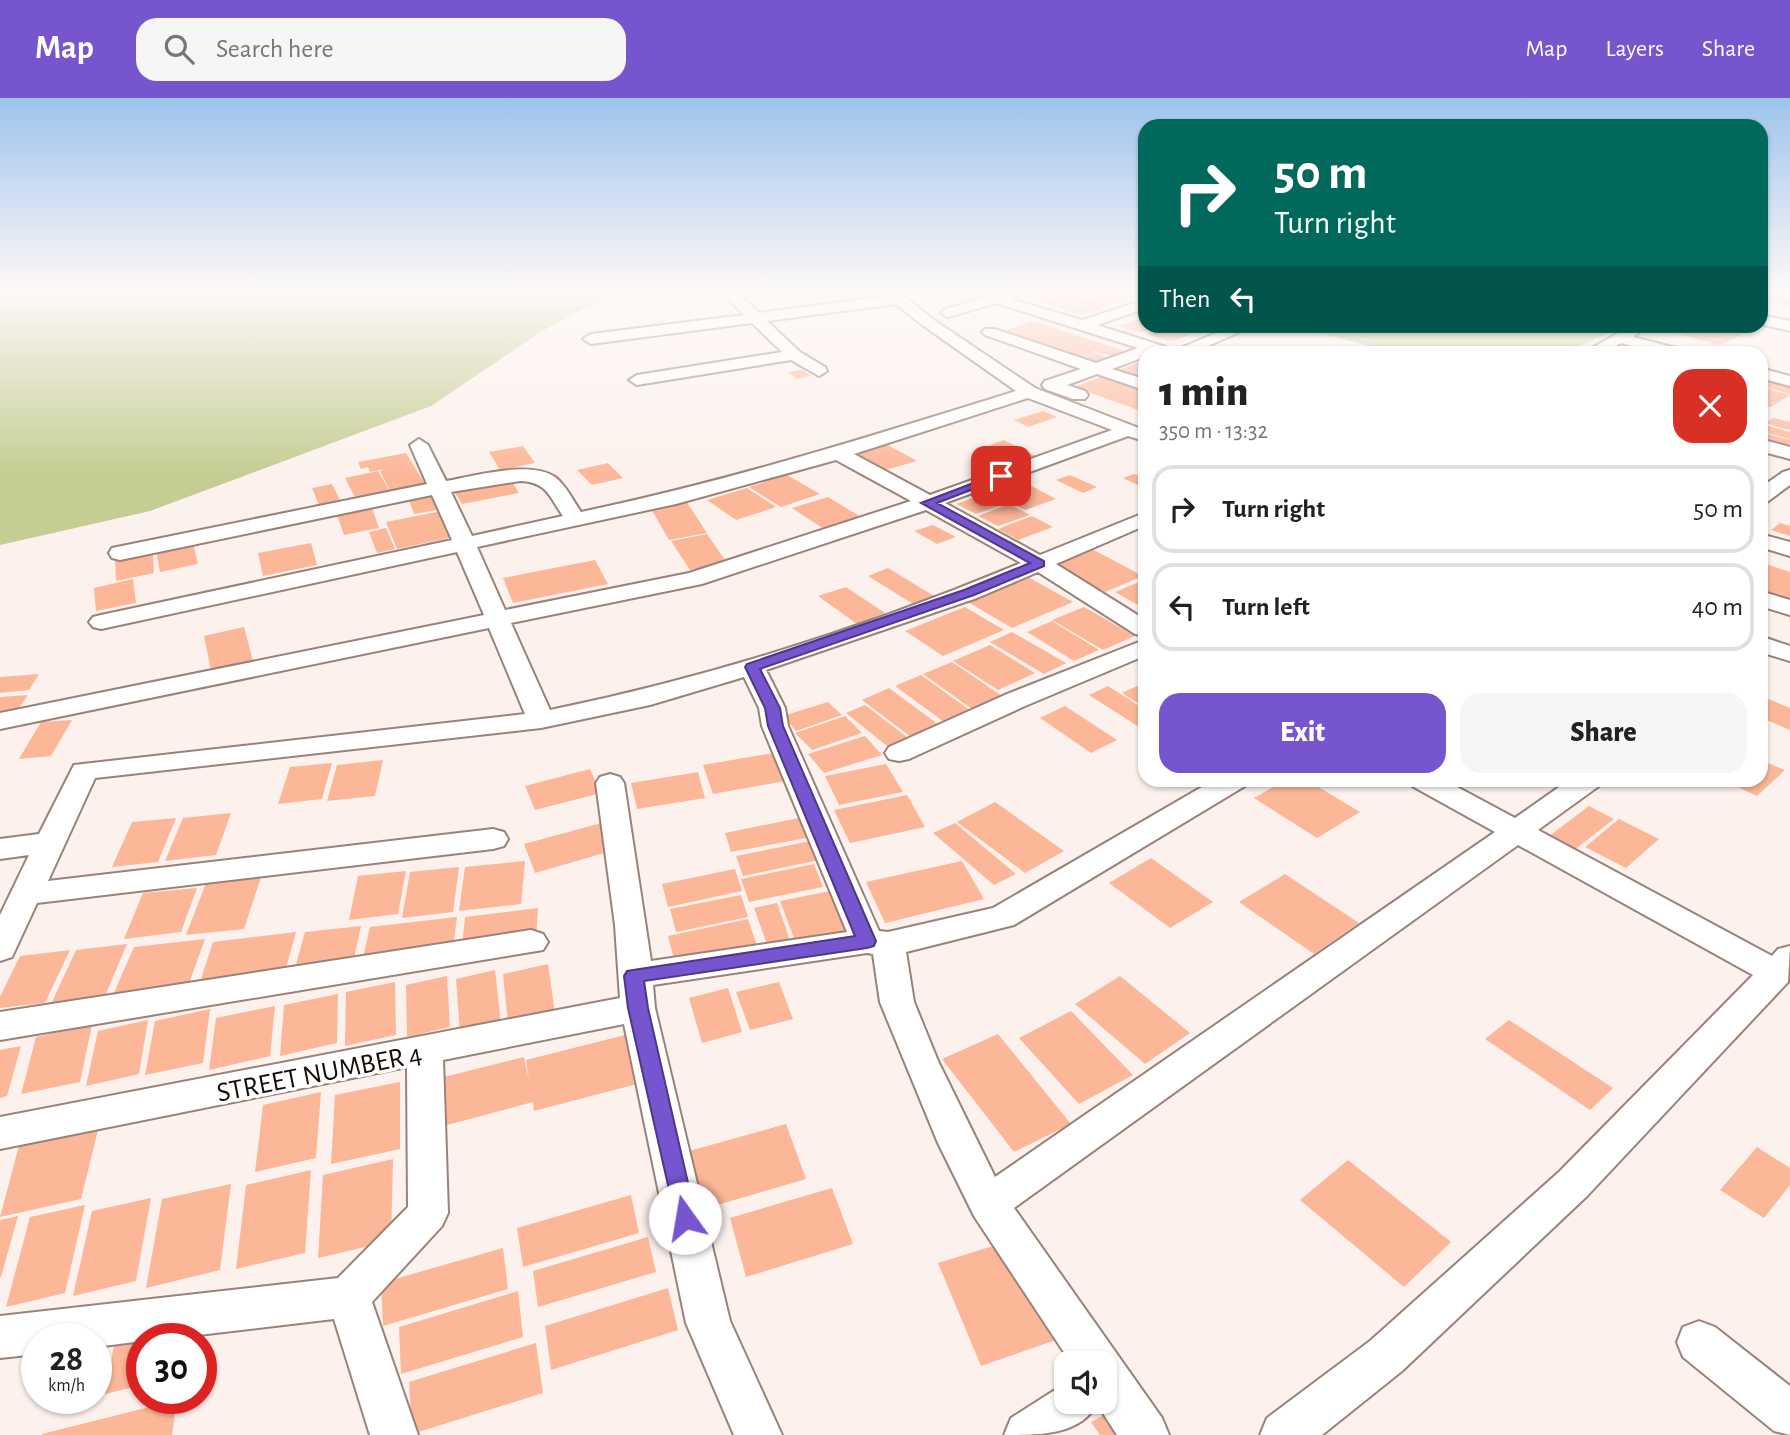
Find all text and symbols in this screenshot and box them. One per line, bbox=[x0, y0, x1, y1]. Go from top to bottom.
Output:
search box bbox=[136, 18, 626, 81]
icon: search bbox=[160, 30, 198, 68]
text: Map bbox=[35, 32, 94, 65]
text: Search here bbox=[216, 36, 334, 62]
text: Map bbox=[1525, 37, 1567, 61]
text: Layers bbox=[1605, 37, 1664, 61]
text: Share bbox=[1702, 37, 1755, 61]
icon: right bbox=[1159, 147, 1250, 238]
text: 50 m bbox=[1274, 149, 1368, 198]
text: Turn right bbox=[1274, 207, 1396, 239]
icon: left bbox=[1224, 280, 1262, 318]
text: Then bbox=[1159, 286, 1210, 312]
button: close bbox=[1673, 369, 1747, 443]
text: 1 min bbox=[1159, 371, 1248, 413]
text: 350 m · 13:32 bbox=[1159, 420, 1268, 443]
pin bbox=[971, 446, 1031, 506]
icon: arrive bbox=[982, 457, 1020, 495]
icon: right bbox=[1163, 490, 1201, 528]
text: Turn right bbox=[1222, 496, 1325, 522]
text: 50 m bbox=[1693, 496, 1743, 522]
icon: left bbox=[1163, 588, 1201, 626]
text: Turn left bbox=[1222, 594, 1310, 620]
text: 40 m bbox=[1692, 594, 1743, 620]
button: Exit bbox=[1159, 693, 1446, 773]
button: Share bbox=[1460, 693, 1747, 773]
street label: STREET NUMBER 4 bbox=[214, 1040, 424, 1108]
position arrow bbox=[648, 1181, 722, 1255]
speed limit sign: 30 bbox=[126, 1323, 217, 1414]
text: 28 bbox=[50, 1342, 83, 1377]
map controls bbox=[1054, 1351, 1117, 1414]
button: sound bbox=[1054, 1351, 1117, 1414]
text: km/h bbox=[48, 1377, 85, 1395]

